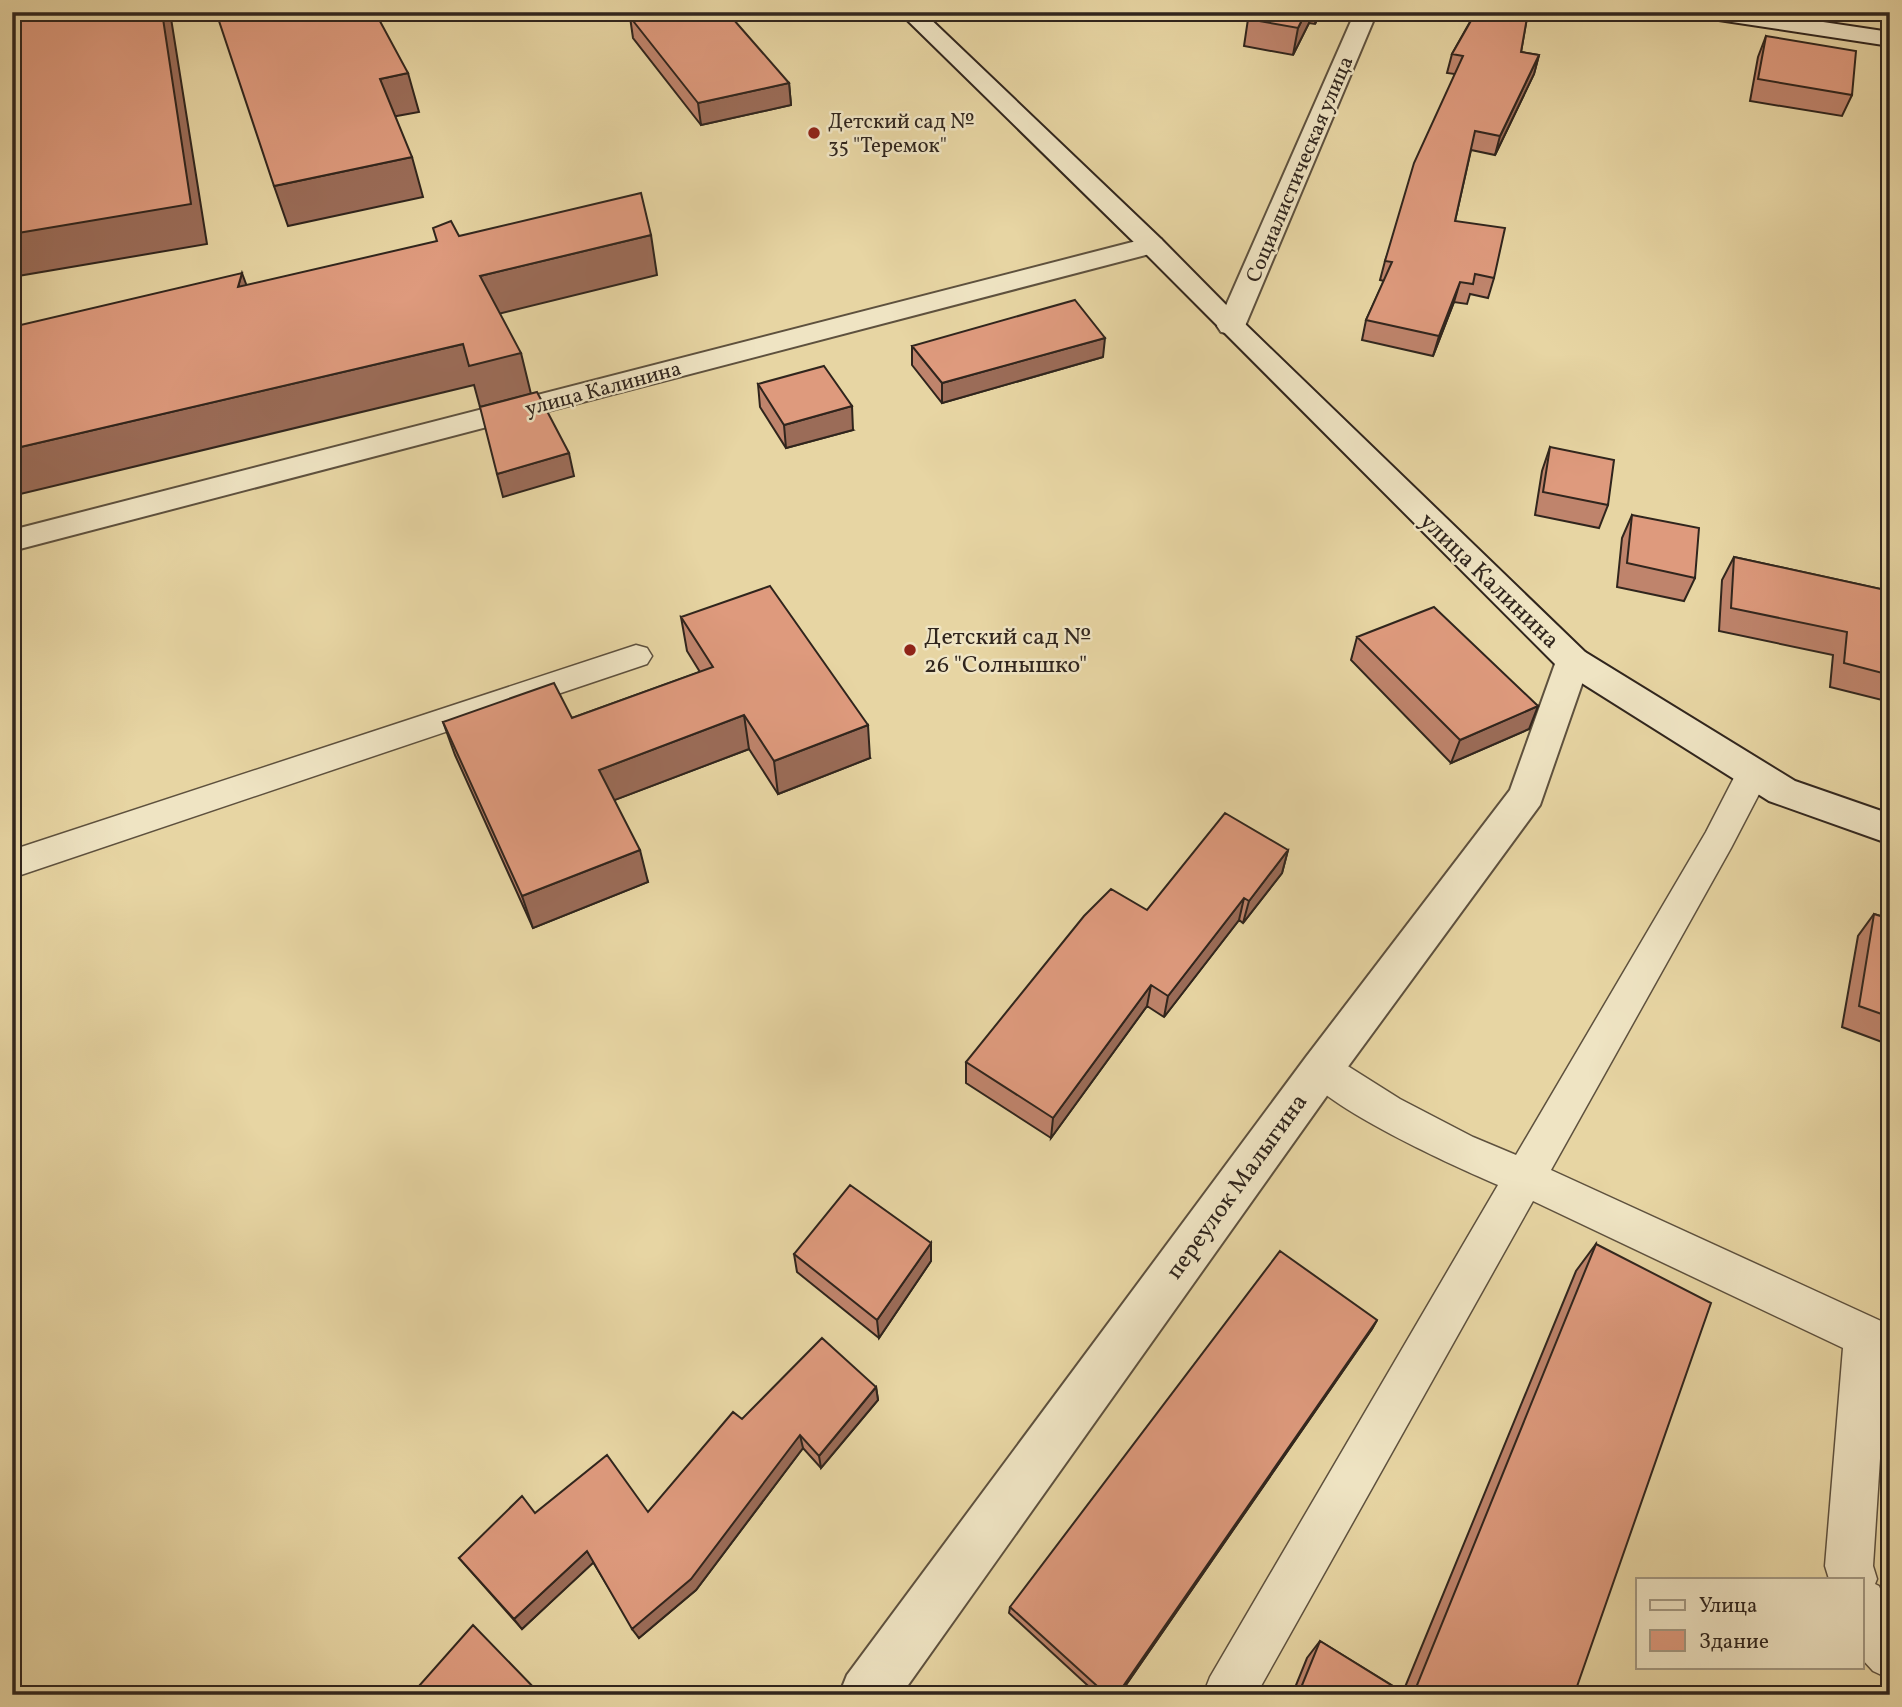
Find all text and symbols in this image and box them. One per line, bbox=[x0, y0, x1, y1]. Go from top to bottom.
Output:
street label: Социалистическая улица bbox=[1239, 52, 1361, 287]
place label: Детский сад № 35 "Теремок" bbox=[828, 108, 974, 161]
marker: Детский сад № 35 "Теремок" bbox=[806, 125, 822, 141]
street label: улица Калинина bbox=[522, 355, 685, 424]
street label: улица Калинина bbox=[1411, 506, 1566, 657]
place label: Детский сад № 26 "Солнышко" bbox=[924, 621, 1091, 683]
marker: Детский сад № 26 "Солнышко" bbox=[902, 642, 918, 658]
street label: переулок Малыгина bbox=[1159, 1087, 1317, 1287]
legend bbox=[1636, 1578, 1864, 1668]
text: Улица bbox=[1699, 1592, 1757, 1621]
text: Здание bbox=[1699, 1628, 1769, 1657]

